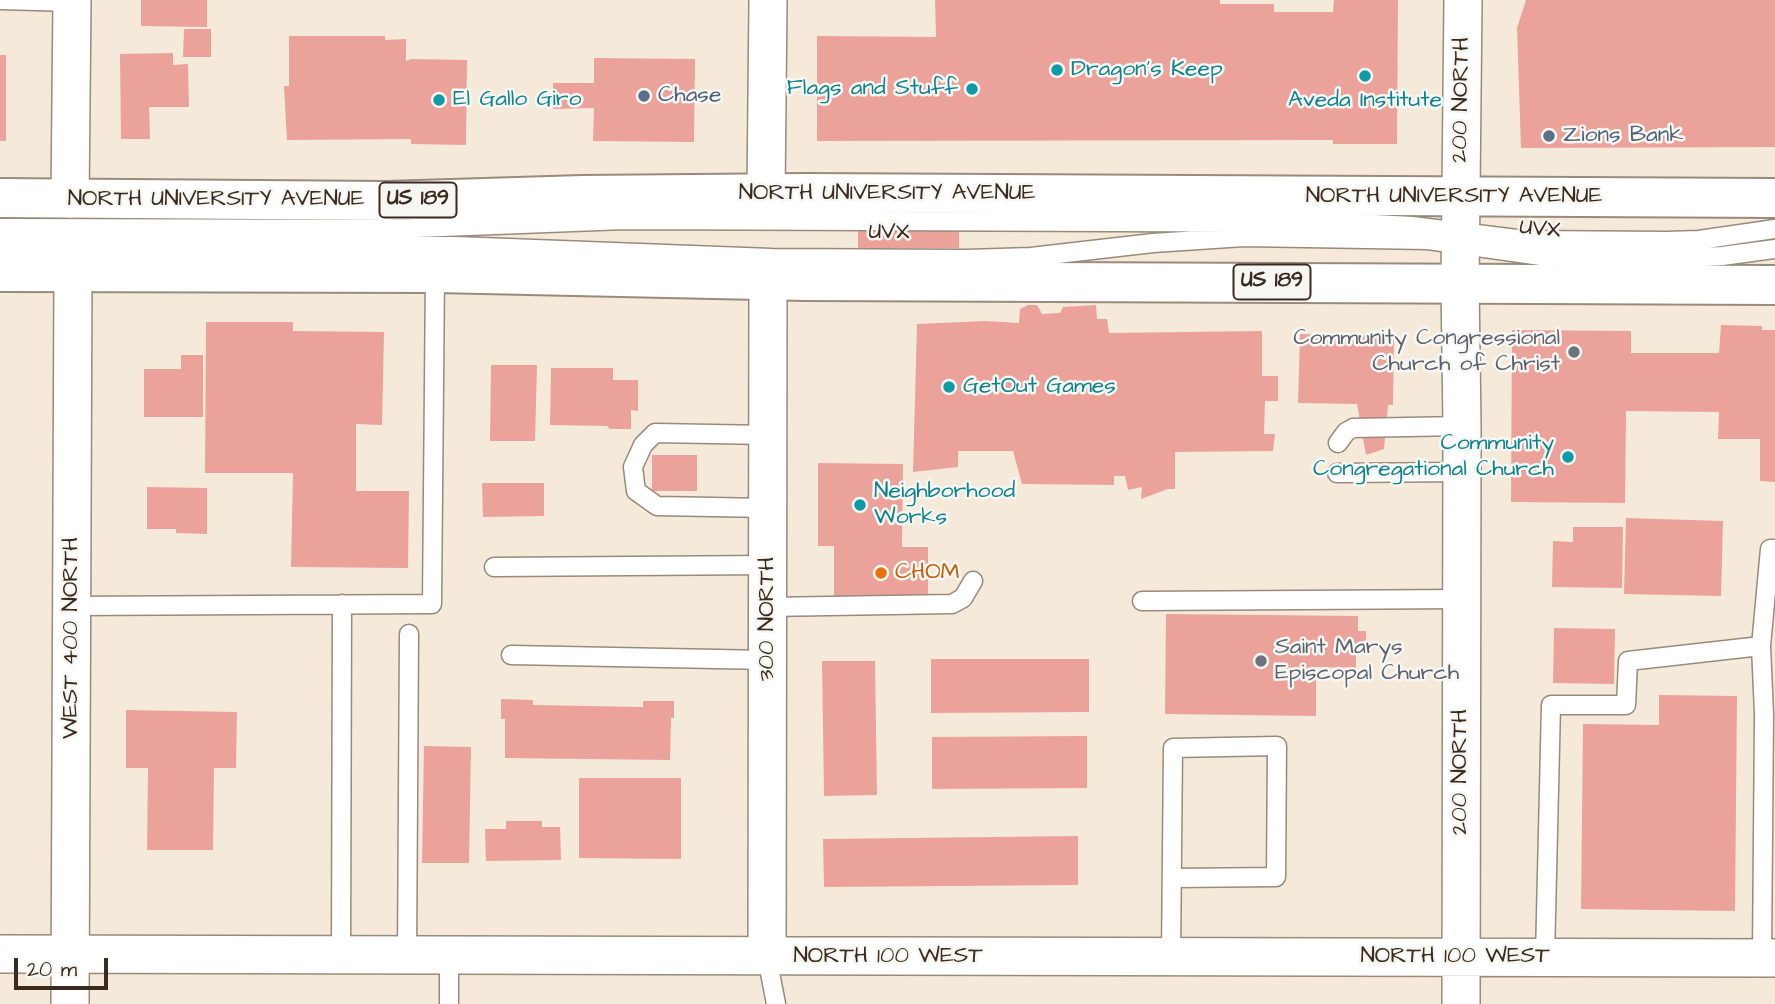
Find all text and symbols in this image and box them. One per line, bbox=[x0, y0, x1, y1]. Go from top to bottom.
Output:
street label: 200 NORTH bbox=[1447, 37, 1477, 163]
place label: Dragon's Keep bbox=[1071, 56, 1223, 84]
marker: Dragon's Keep bbox=[1049, 62, 1065, 78]
marker: Aveda Institute bbox=[1357, 68, 1373, 84]
place label: Flags and Stuff bbox=[787, 75, 958, 103]
marker: Flags and Stuff bbox=[964, 81, 980, 97]
place label: Chase bbox=[658, 82, 721, 110]
place label: El Gallo Giro bbox=[453, 86, 581, 114]
place label: Aveda Institute bbox=[1288, 87, 1442, 115]
marker: Chase bbox=[636, 88, 652, 104]
marker: El Gallo Giro bbox=[431, 92, 447, 108]
place label: Zions Bank bbox=[1563, 122, 1683, 150]
marker: Zions Bank bbox=[1541, 128, 1557, 144]
street label: NORTH UNIVERSITY AVENUE bbox=[739, 180, 1035, 208]
road number: US 189 bbox=[380, 182, 457, 218]
street label: NORTH UNIVERSITY AVENUE bbox=[1306, 183, 1602, 211]
street label: NORTH UNIVERSITY AVENUE bbox=[68, 186, 364, 214]
street label: UVX bbox=[1518, 214, 1562, 246]
street label: UVX bbox=[868, 219, 910, 247]
road number: US 189 bbox=[1234, 264, 1310, 300]
place label: Community Congressional Church of Christ bbox=[1293, 325, 1560, 379]
marker: Community Congressional Church of Christ bbox=[1566, 344, 1582, 360]
place label: GetOut Games bbox=[963, 373, 1116, 401]
marker: GetOut Games bbox=[941, 379, 957, 395]
place label: Community Congregational Church bbox=[1313, 430, 1554, 484]
marker: Community Congregational Church bbox=[1560, 449, 1576, 465]
place label: Neighborhood Works bbox=[874, 478, 1015, 532]
marker: Neighborhood Works bbox=[852, 497, 868, 513]
street label: WEST 400 NORTH bbox=[58, 537, 86, 739]
street label: 300 NORTH bbox=[754, 557, 782, 681]
place label: CHOM bbox=[895, 559, 960, 587]
marker: CHOM bbox=[873, 565, 889, 581]
place label: Saint Marys Episcopal Church bbox=[1275, 634, 1459, 688]
marker: Saint Marys Episcopal Church bbox=[1253, 653, 1269, 669]
street label: 200 NORTH bbox=[1447, 709, 1475, 835]
street label: NORTH 100 WEST bbox=[793, 943, 983, 971]
street label: NORTH 100 WEST bbox=[1360, 943, 1550, 971]
scale bar bbox=[18, 944, 112, 988]
text: 20 m bbox=[27, 955, 77, 984]

